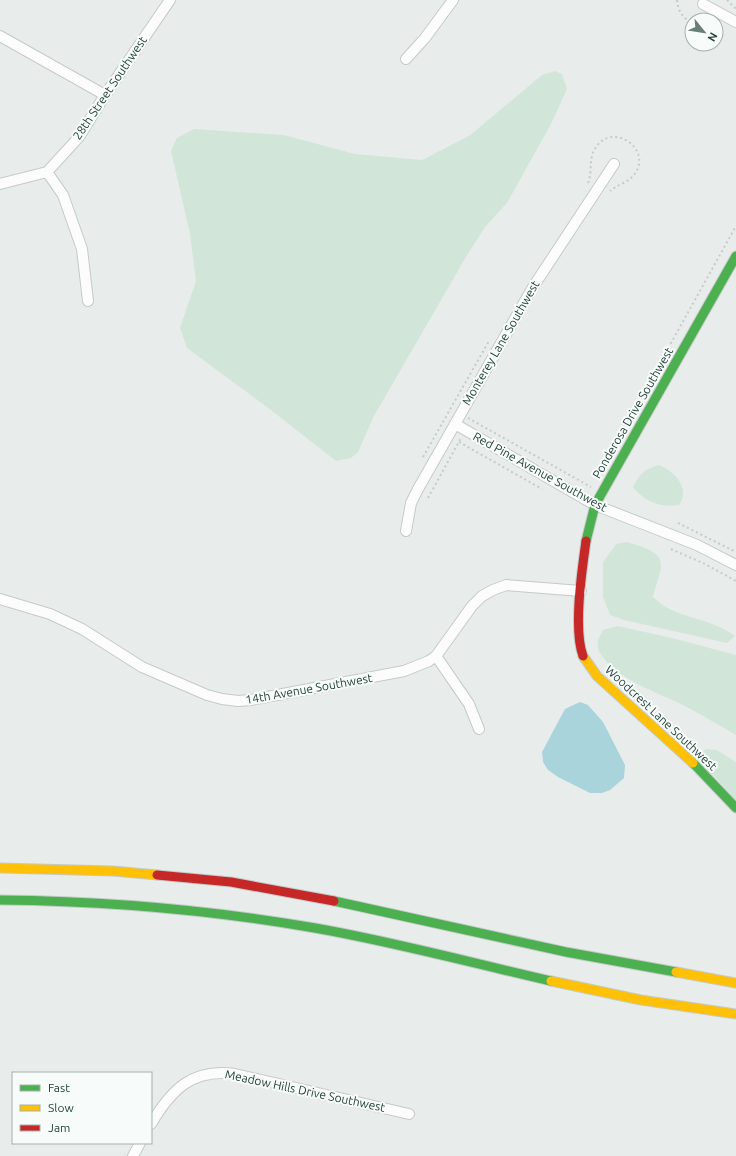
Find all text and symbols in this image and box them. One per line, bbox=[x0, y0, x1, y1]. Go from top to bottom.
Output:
north arrow bbox=[684, 12, 724, 52]
text: N bbox=[705, 30, 720, 44]
street label: 28th Street Southwest bbox=[70, 33, 149, 142]
street label: Monterey Lane Southwest bbox=[460, 278, 542, 407]
street label: Ponderosa Drive Southwest bbox=[590, 345, 676, 480]
street label: Red Pine Avenue Southwest bbox=[471, 429, 610, 514]
street label: Woodcrest Lane Southwest bbox=[603, 663, 720, 773]
street label: 14th Avenue Southwest bbox=[244, 671, 374, 706]
street label: Meadow Hills Drive Southwest bbox=[224, 1067, 387, 1114]
legend bbox=[12, 1072, 152, 1144]
text: Fast bbox=[48, 1081, 70, 1094]
text: Slow bbox=[48, 1101, 74, 1114]
text: Jam bbox=[48, 1121, 70, 1134]

